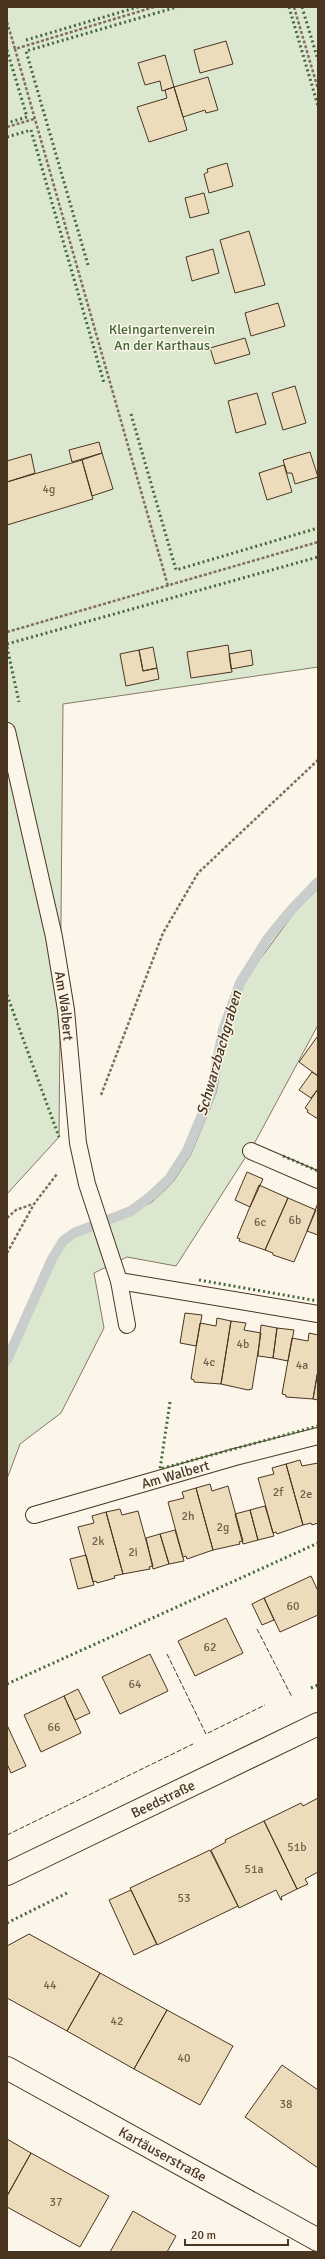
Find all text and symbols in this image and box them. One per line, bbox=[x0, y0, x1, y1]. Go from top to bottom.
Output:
park label: Kleingartenverein An der Karthaus bbox=[109, 321, 215, 354]
house number: 4g bbox=[43, 482, 55, 497]
street label: Am Walbert bbox=[51, 970, 77, 1042]
water label: Schwarzbachgraben bbox=[193, 988, 246, 1118]
house number: 6b bbox=[289, 1213, 301, 1228]
house number: 6c bbox=[254, 1215, 266, 1230]
house number: 4b bbox=[237, 1337, 249, 1352]
house number: 4c bbox=[203, 1355, 215, 1370]
house number: 4a bbox=[296, 1358, 308, 1373]
street label: Am Walbert bbox=[139, 1456, 211, 1492]
house number: 2f bbox=[273, 1485, 284, 1500]
house number: 2e bbox=[300, 1487, 312, 1502]
house number: 2h bbox=[181, 1509, 195, 1524]
house number: 2g bbox=[217, 1520, 229, 1535]
house number: 2k bbox=[92, 1534, 104, 1549]
house number: 2i bbox=[128, 1545, 138, 1560]
house number: 60 bbox=[287, 1599, 299, 1614]
house number: 62 bbox=[204, 1640, 216, 1655]
house number: 64 bbox=[129, 1677, 142, 1692]
house number: 66 bbox=[48, 1720, 60, 1735]
street label: Beedstraße bbox=[128, 1776, 198, 1821]
house number: 51b bbox=[287, 1840, 307, 1855]
house number: 51a bbox=[244, 1862, 264, 1877]
house number: 53 bbox=[178, 1891, 190, 1906]
house number: 44 bbox=[44, 1978, 57, 1993]
house number: 42 bbox=[111, 2014, 123, 2029]
house number: 40 bbox=[178, 2051, 190, 2066]
house number: 38 bbox=[280, 2097, 292, 2112]
street label: Kartäuserstraße bbox=[116, 2123, 210, 2185]
house number: 37 bbox=[50, 2195, 62, 2210]
scale bar bbox=[185, 2221, 288, 2247]
text: 20 m bbox=[191, 2228, 216, 2243]

